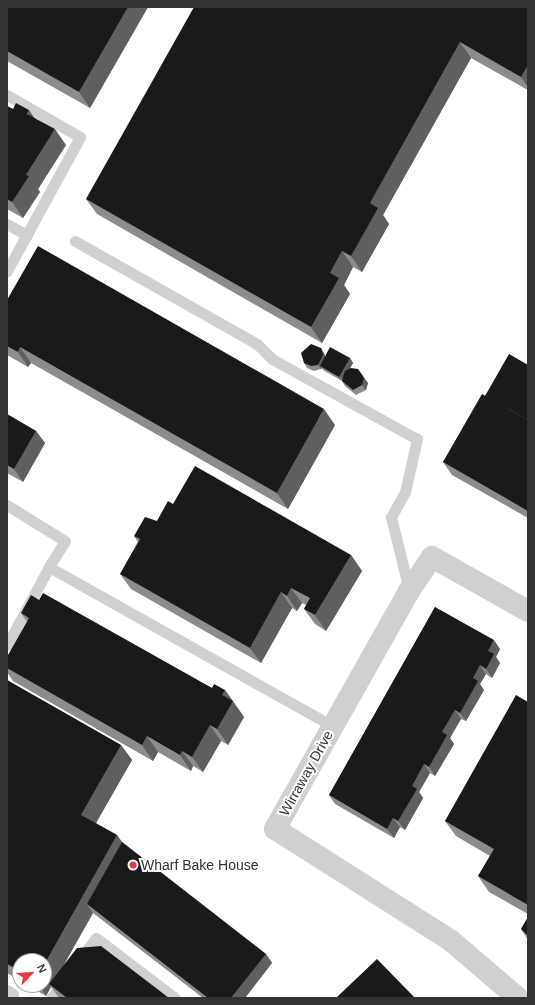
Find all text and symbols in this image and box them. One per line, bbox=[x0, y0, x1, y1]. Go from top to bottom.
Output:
street label: Wirraway Drive bbox=[276, 727, 336, 819]
place label: Wharf Bake House bbox=[141, 857, 258, 873]
marker: Wharf Bake House bbox=[128, 860, 138, 870]
north arrow bbox=[12, 953, 52, 993]
text: N bbox=[35, 962, 49, 974]

